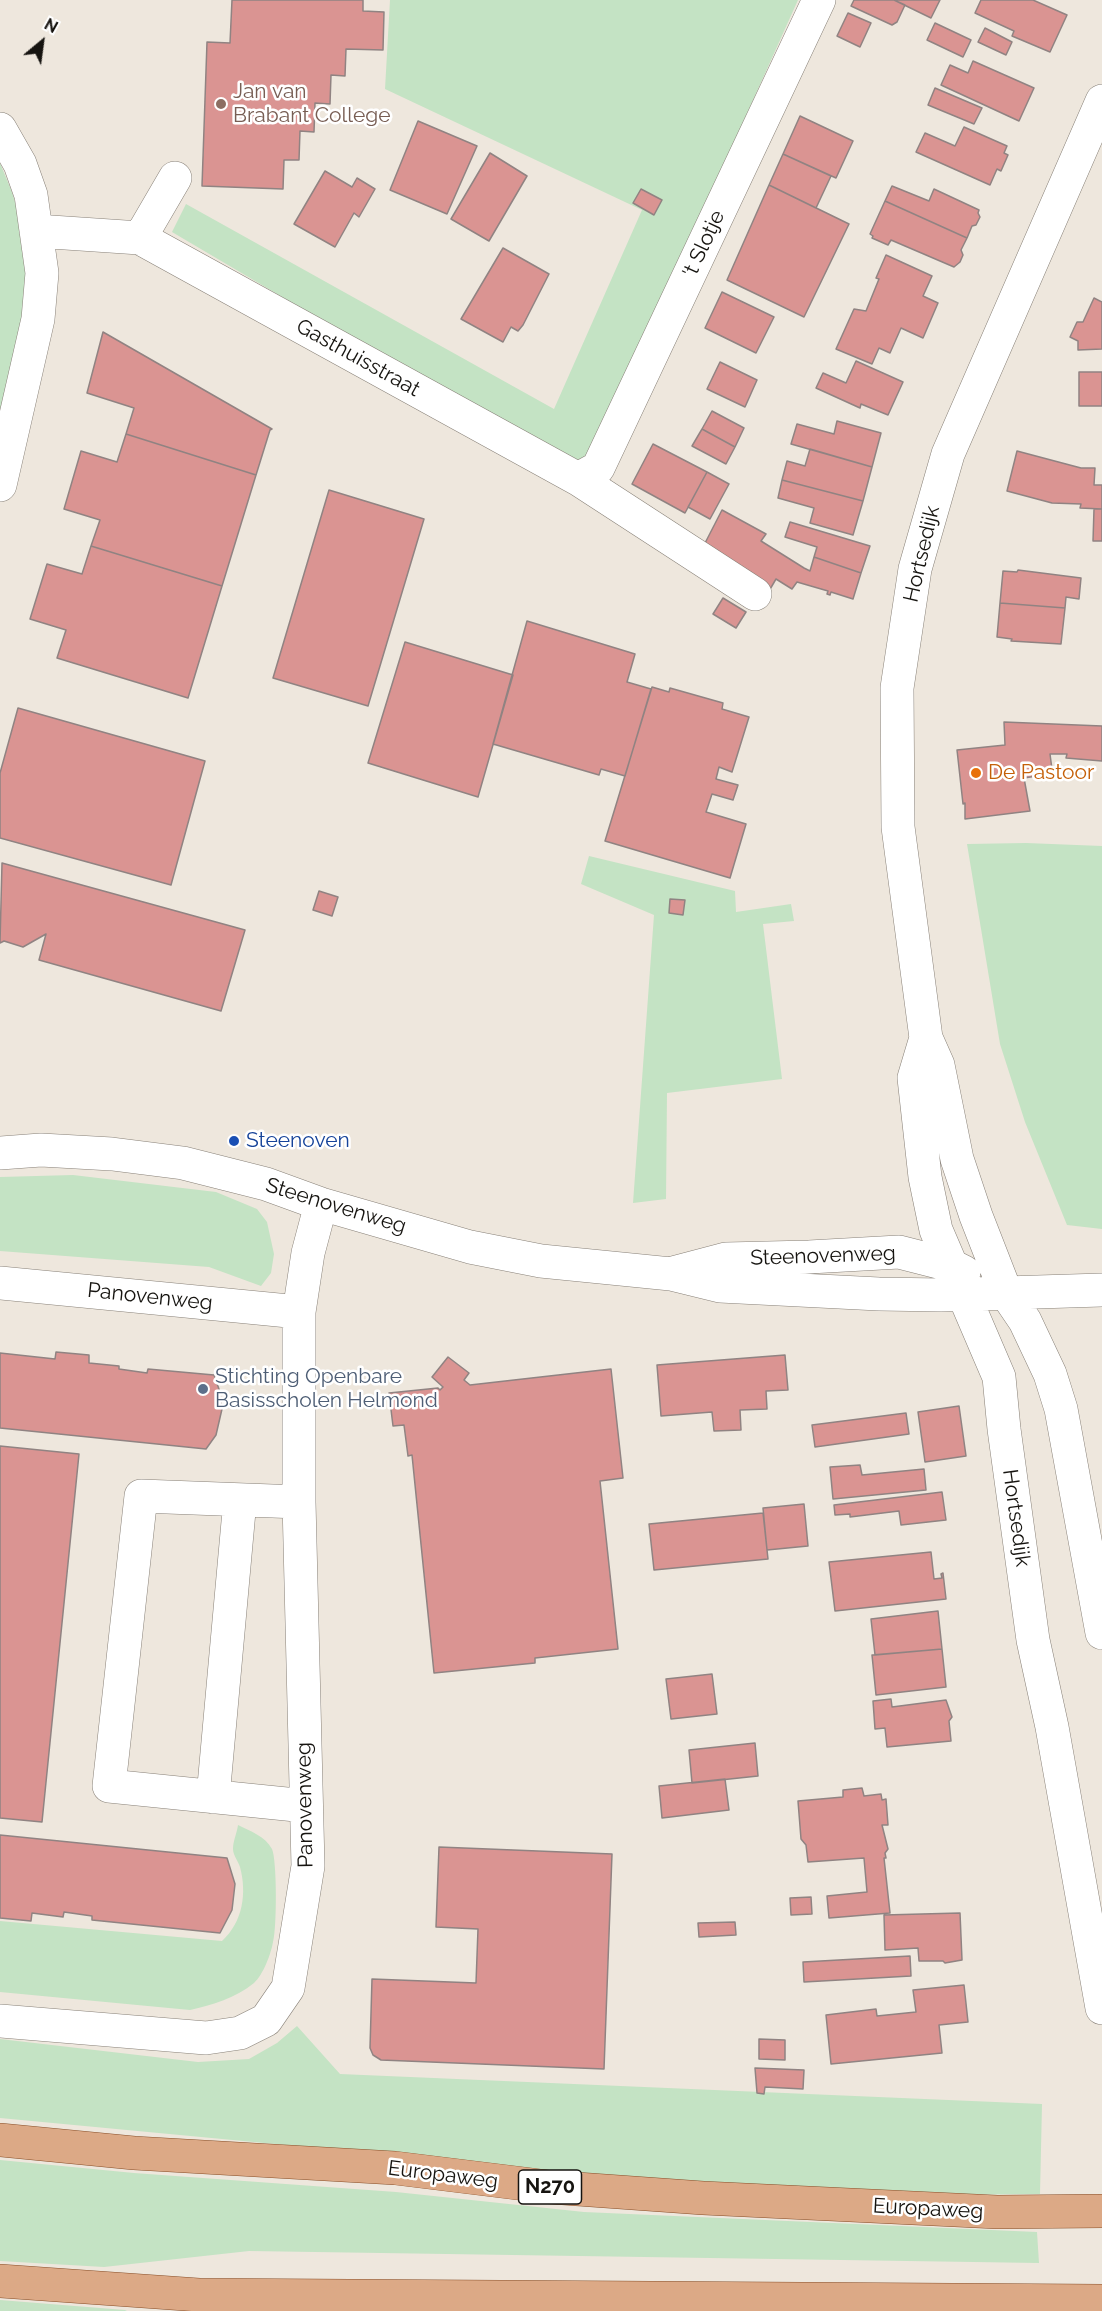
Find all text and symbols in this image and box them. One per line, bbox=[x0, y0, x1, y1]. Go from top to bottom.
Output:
north arrow bbox=[12, 12, 72, 72]
text: N bbox=[41, 15, 61, 37]
place label: Jan van Brabant College bbox=[233, 79, 391, 129]
marker: Jan van Brabant College bbox=[214, 97, 228, 111]
street label: 't Slotje bbox=[677, 206, 731, 282]
street label: Gasthuisstraat bbox=[292, 314, 424, 402]
street label: Hortsedijk bbox=[899, 503, 945, 605]
place label: De Pastoor bbox=[988, 760, 1094, 786]
marker: De Pastoor bbox=[969, 766, 983, 780]
place label: Steenoven bbox=[246, 1128, 350, 1154]
marker: Steenoven bbox=[227, 1134, 241, 1148]
street label: Steenovenweg bbox=[263, 1173, 409, 1239]
street label: Steenovenweg bbox=[750, 1241, 896, 1271]
street label: Panovenweg bbox=[86, 1278, 214, 1316]
place label: Stichting Openbare Basisscholen Helmond bbox=[215, 1364, 438, 1414]
marker: Stichting Openbare Basisscholen Helmond bbox=[196, 1382, 210, 1396]
street label: Hortsedijk bbox=[997, 1468, 1035, 1568]
street label: Panovenweg bbox=[291, 1742, 319, 1868]
street label: Europaweg bbox=[387, 2156, 499, 2194]
road number: N270 bbox=[518, 2170, 582, 2204]
street label: Europaweg bbox=[872, 2194, 984, 2224]

